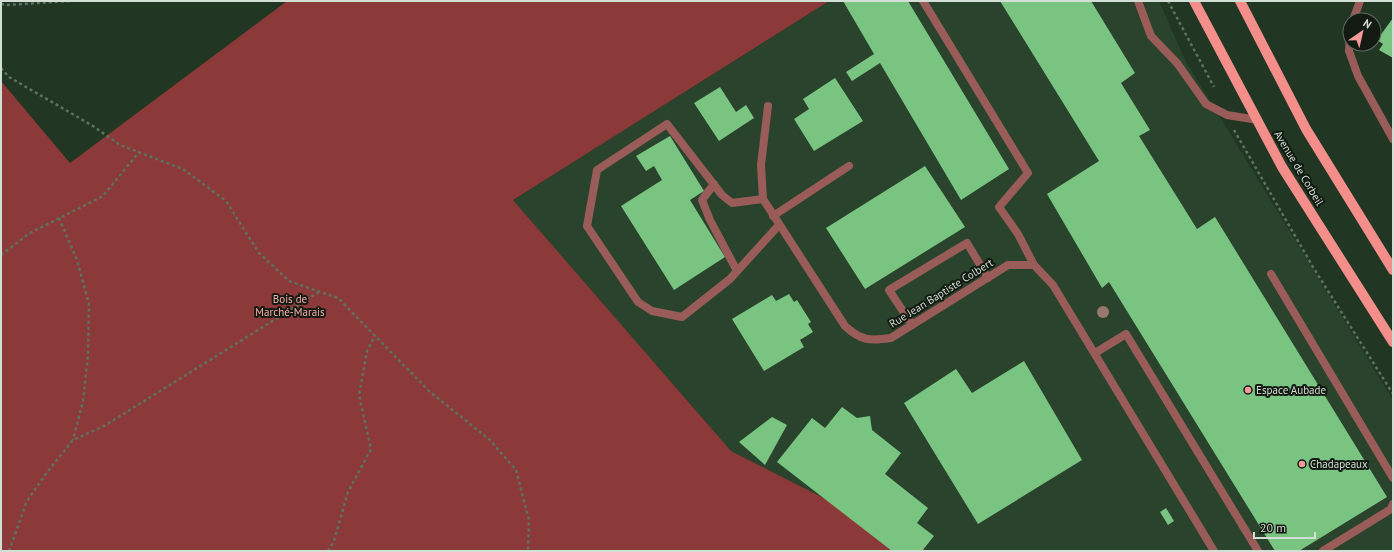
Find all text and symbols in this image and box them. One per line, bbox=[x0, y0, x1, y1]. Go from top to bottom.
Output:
north arrow bbox=[1342, 12, 1382, 52]
text: N bbox=[1361, 16, 1375, 32]
street label: Avenue de Corbeil bbox=[1271, 128, 1327, 209]
street label: Rue Jean Baptiste Colbert bbox=[887, 255, 996, 331]
park label: Bois de Marché-Marais bbox=[255, 292, 325, 319]
place label: Espace Aubade bbox=[1256, 383, 1326, 397]
marker: Espace Aubade bbox=[1243, 385, 1253, 395]
place label: Chadapeaux bbox=[1310, 457, 1368, 471]
marker: Chadapeaux bbox=[1297, 459, 1307, 469]
scale bar bbox=[1254, 514, 1315, 540]
text: 20 m bbox=[1260, 520, 1286, 535]

